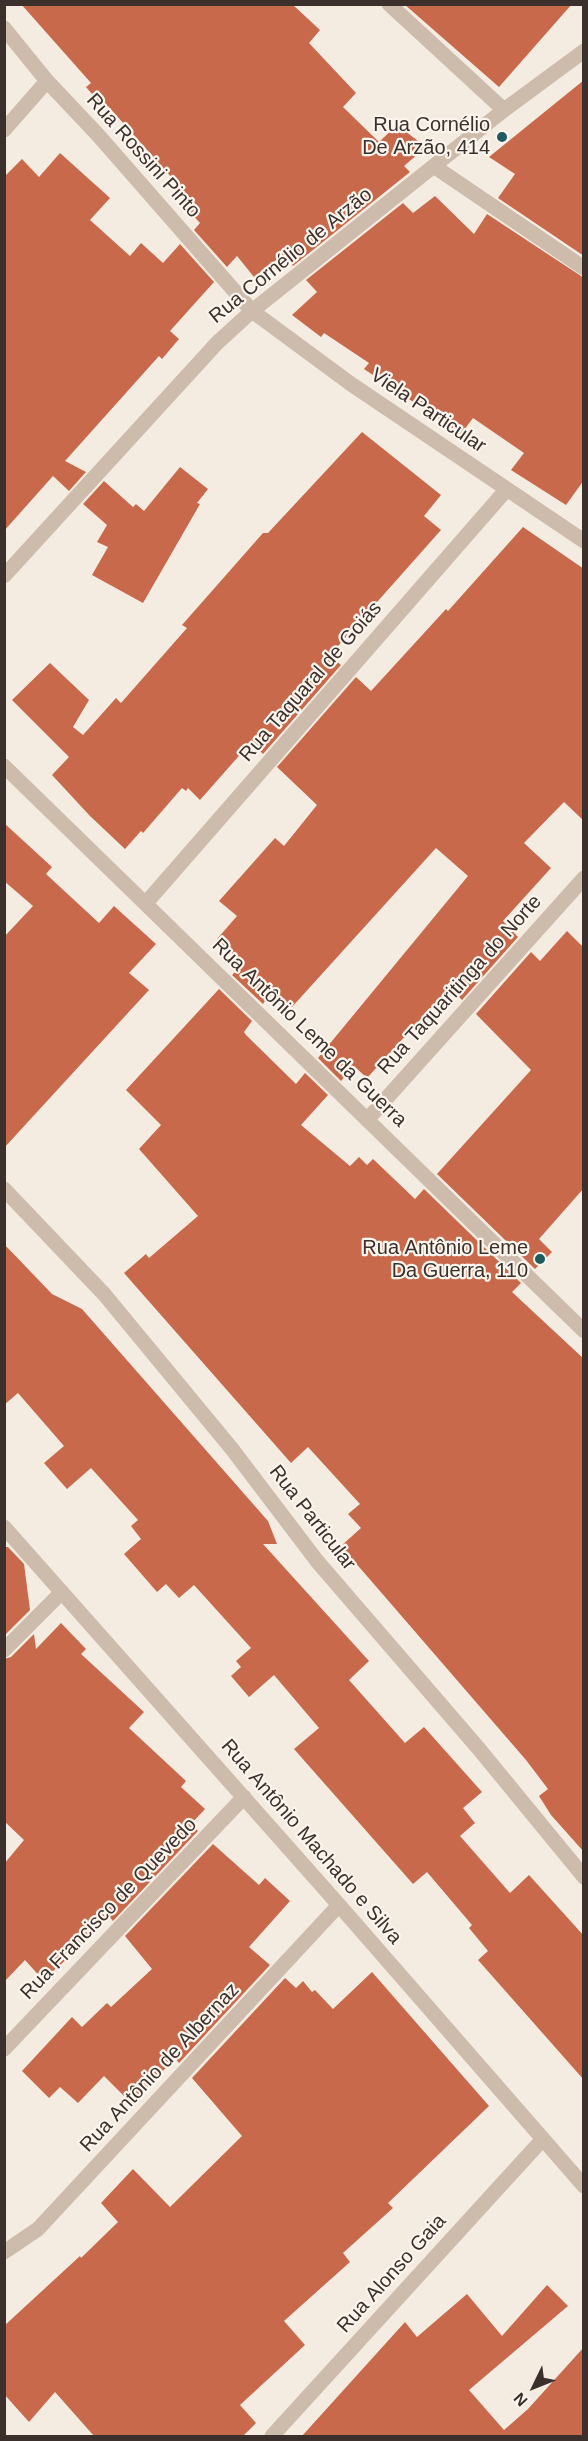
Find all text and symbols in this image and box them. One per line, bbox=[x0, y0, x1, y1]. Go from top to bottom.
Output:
street label: Rua Rossini Pinto bbox=[81, 89, 205, 223]
place label: Rua Cornélio De Arzão, 414 bbox=[362, 113, 490, 160]
marker: Rua Cornélio De Arzão, 414 bbox=[495, 130, 509, 144]
street label: Rua Cornélio de Arzão bbox=[205, 183, 377, 329]
street label: Viela Particular bbox=[366, 364, 490, 458]
street label: Rua Taquaral de Goiás bbox=[235, 597, 387, 767]
street label: Rua Taquaritinga do Norte bbox=[373, 890, 547, 1080]
street label: Rua Antônio Leme da Guerra bbox=[207, 934, 411, 1132]
place label: Rua Antônio Leme Da Guerra, 110 bbox=[362, 1236, 528, 1283]
marker: Rua Antônio Leme Da Guerra, 110 bbox=[533, 1252, 547, 1266]
street label: Rua Particular bbox=[264, 1461, 360, 1575]
street label: Rua Antônio Machado e Silva bbox=[216, 1735, 406, 1949]
street label: Rua Francisco de Quevedo bbox=[16, 1813, 202, 2005]
street label: Rua Antônio de Albernaz bbox=[75, 1978, 245, 2158]
street label: Rua Alonso Gaia bbox=[332, 2210, 452, 2338]
north arrow bbox=[504, 2357, 564, 2417]
text: N bbox=[510, 2390, 531, 2410]

